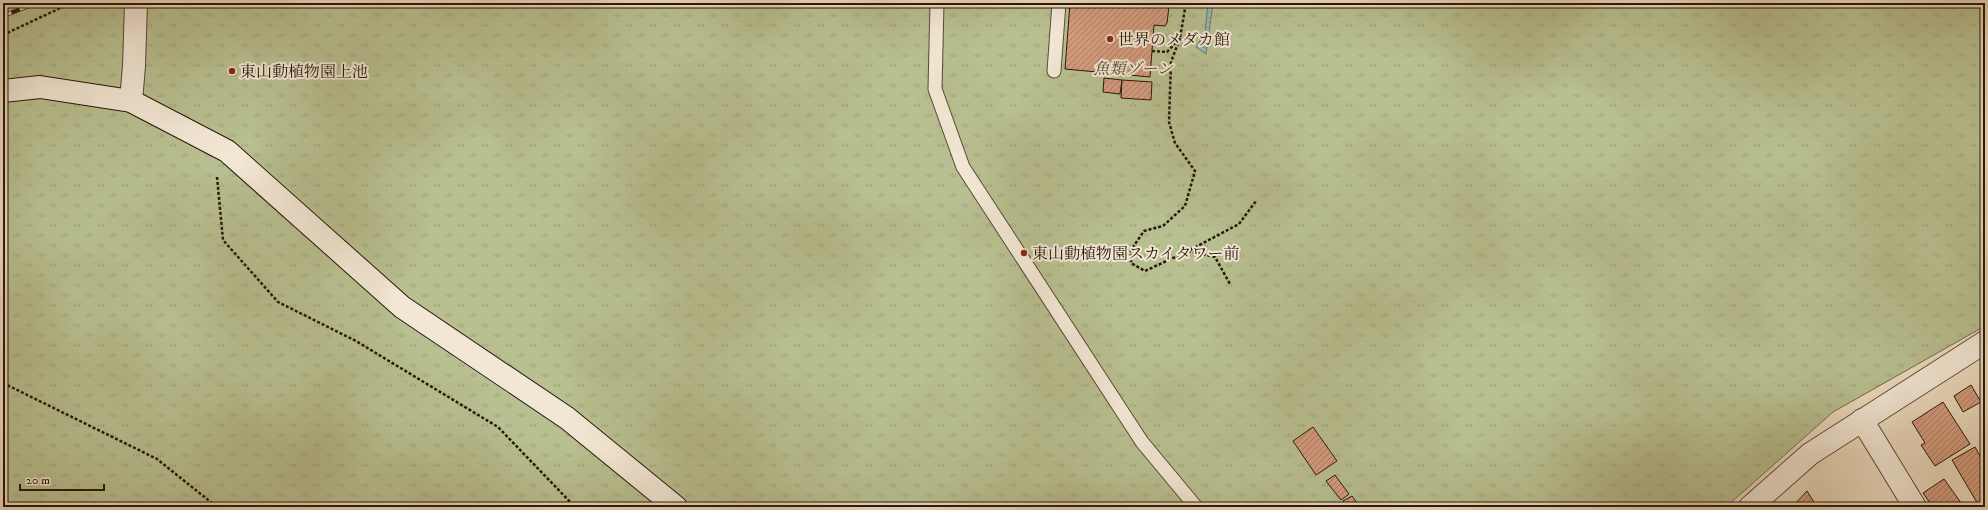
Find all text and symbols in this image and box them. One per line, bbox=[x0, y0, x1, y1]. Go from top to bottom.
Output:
place label: 世界のメダカ館 bbox=[1118, 30, 1230, 50]
marker: 世界のメダカ館 bbox=[1105, 34, 1115, 44]
park label: 魚類ゾーン bbox=[1093, 59, 1174, 79]
place label: 東山動植物園上池 bbox=[240, 62, 368, 82]
marker: 東山動植物園上池 bbox=[227, 66, 237, 76]
place label: 東山動植物園スカイタワー前 bbox=[1032, 244, 1240, 264]
marker: 東山動植物園スカイタワー前 bbox=[1019, 248, 1029, 258]
scale bar bbox=[20, 466, 104, 492]
text: 20 m bbox=[26, 473, 50, 488]

